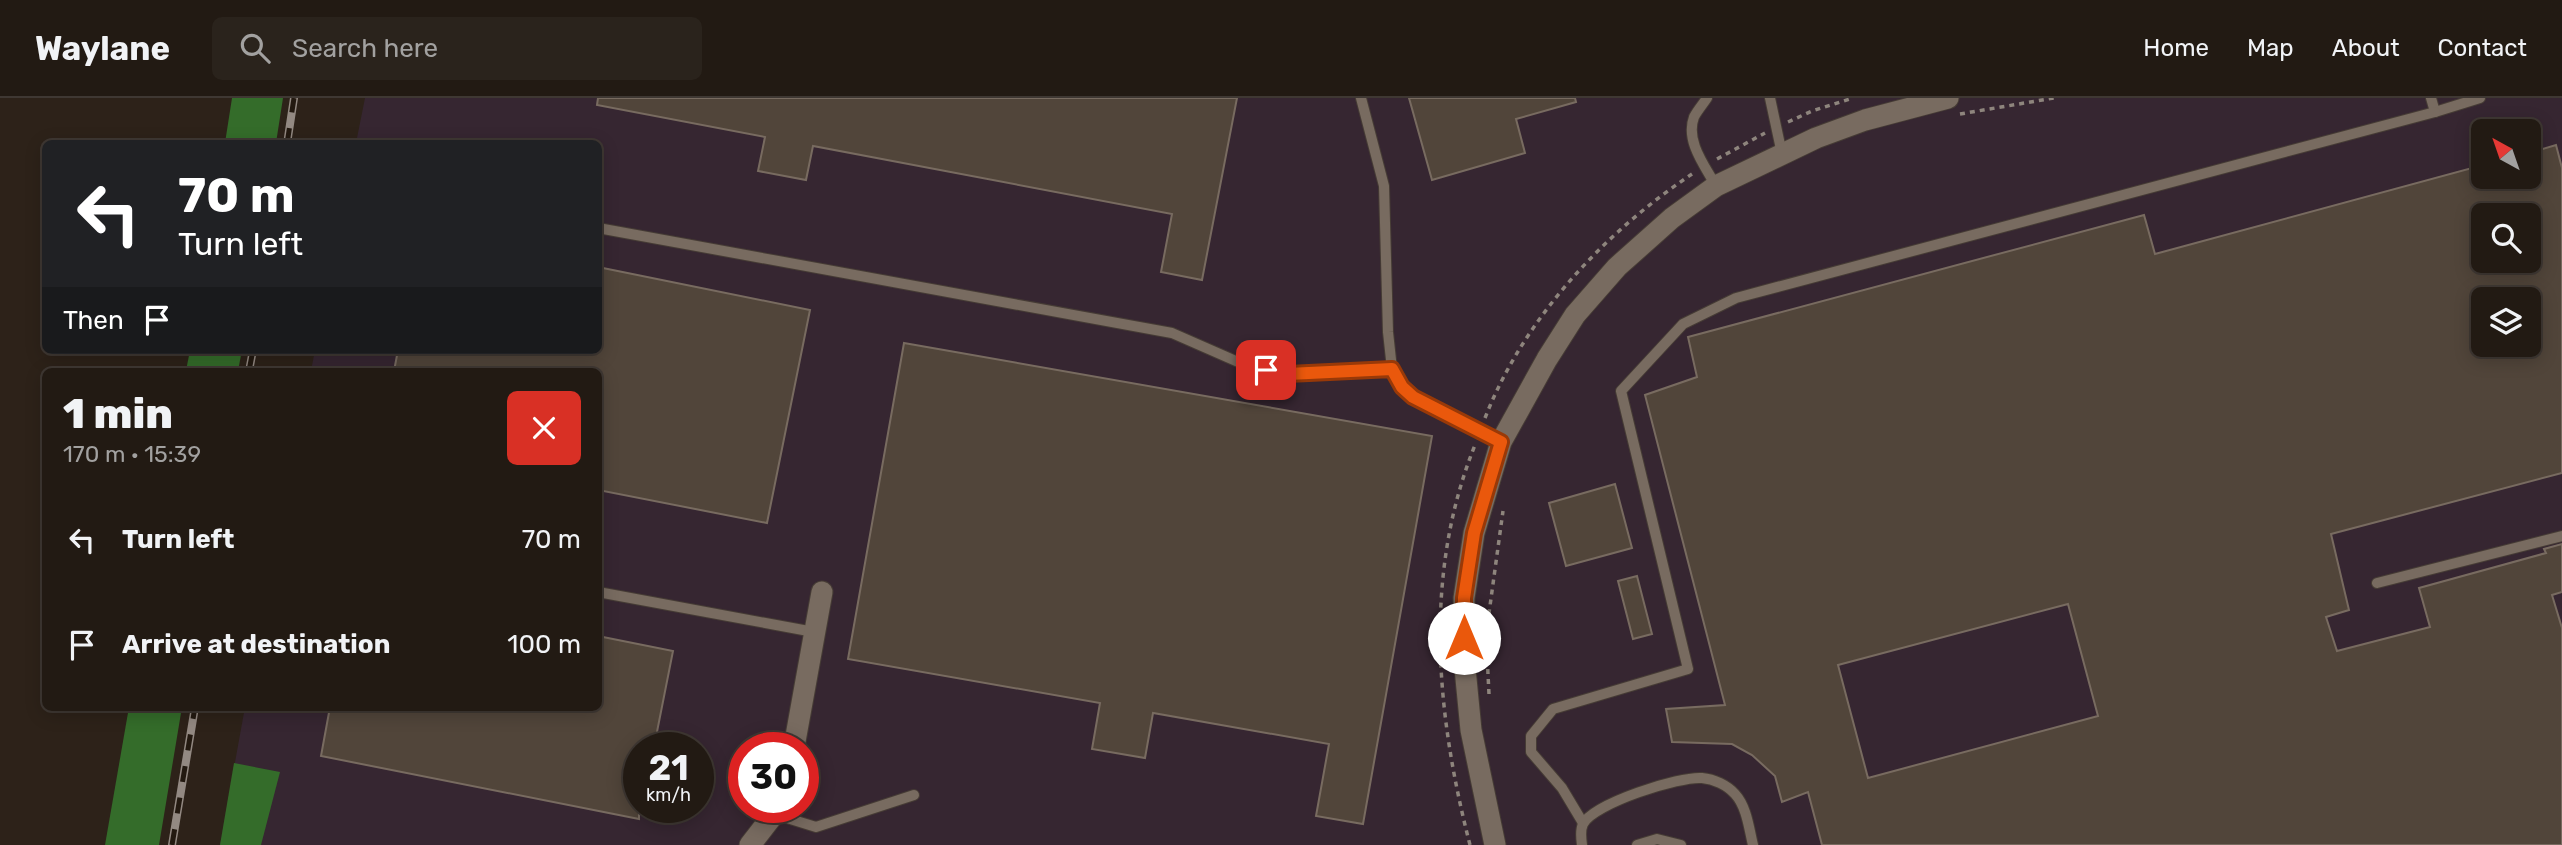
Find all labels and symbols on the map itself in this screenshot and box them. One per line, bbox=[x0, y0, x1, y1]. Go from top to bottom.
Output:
north arrow bbox=[2471, 119, 2541, 189]
pin bbox=[1236, 340, 1296, 400]
position arrow bbox=[1427, 601, 1501, 675]
speed limit sign: 30 bbox=[728, 732, 819, 823]

